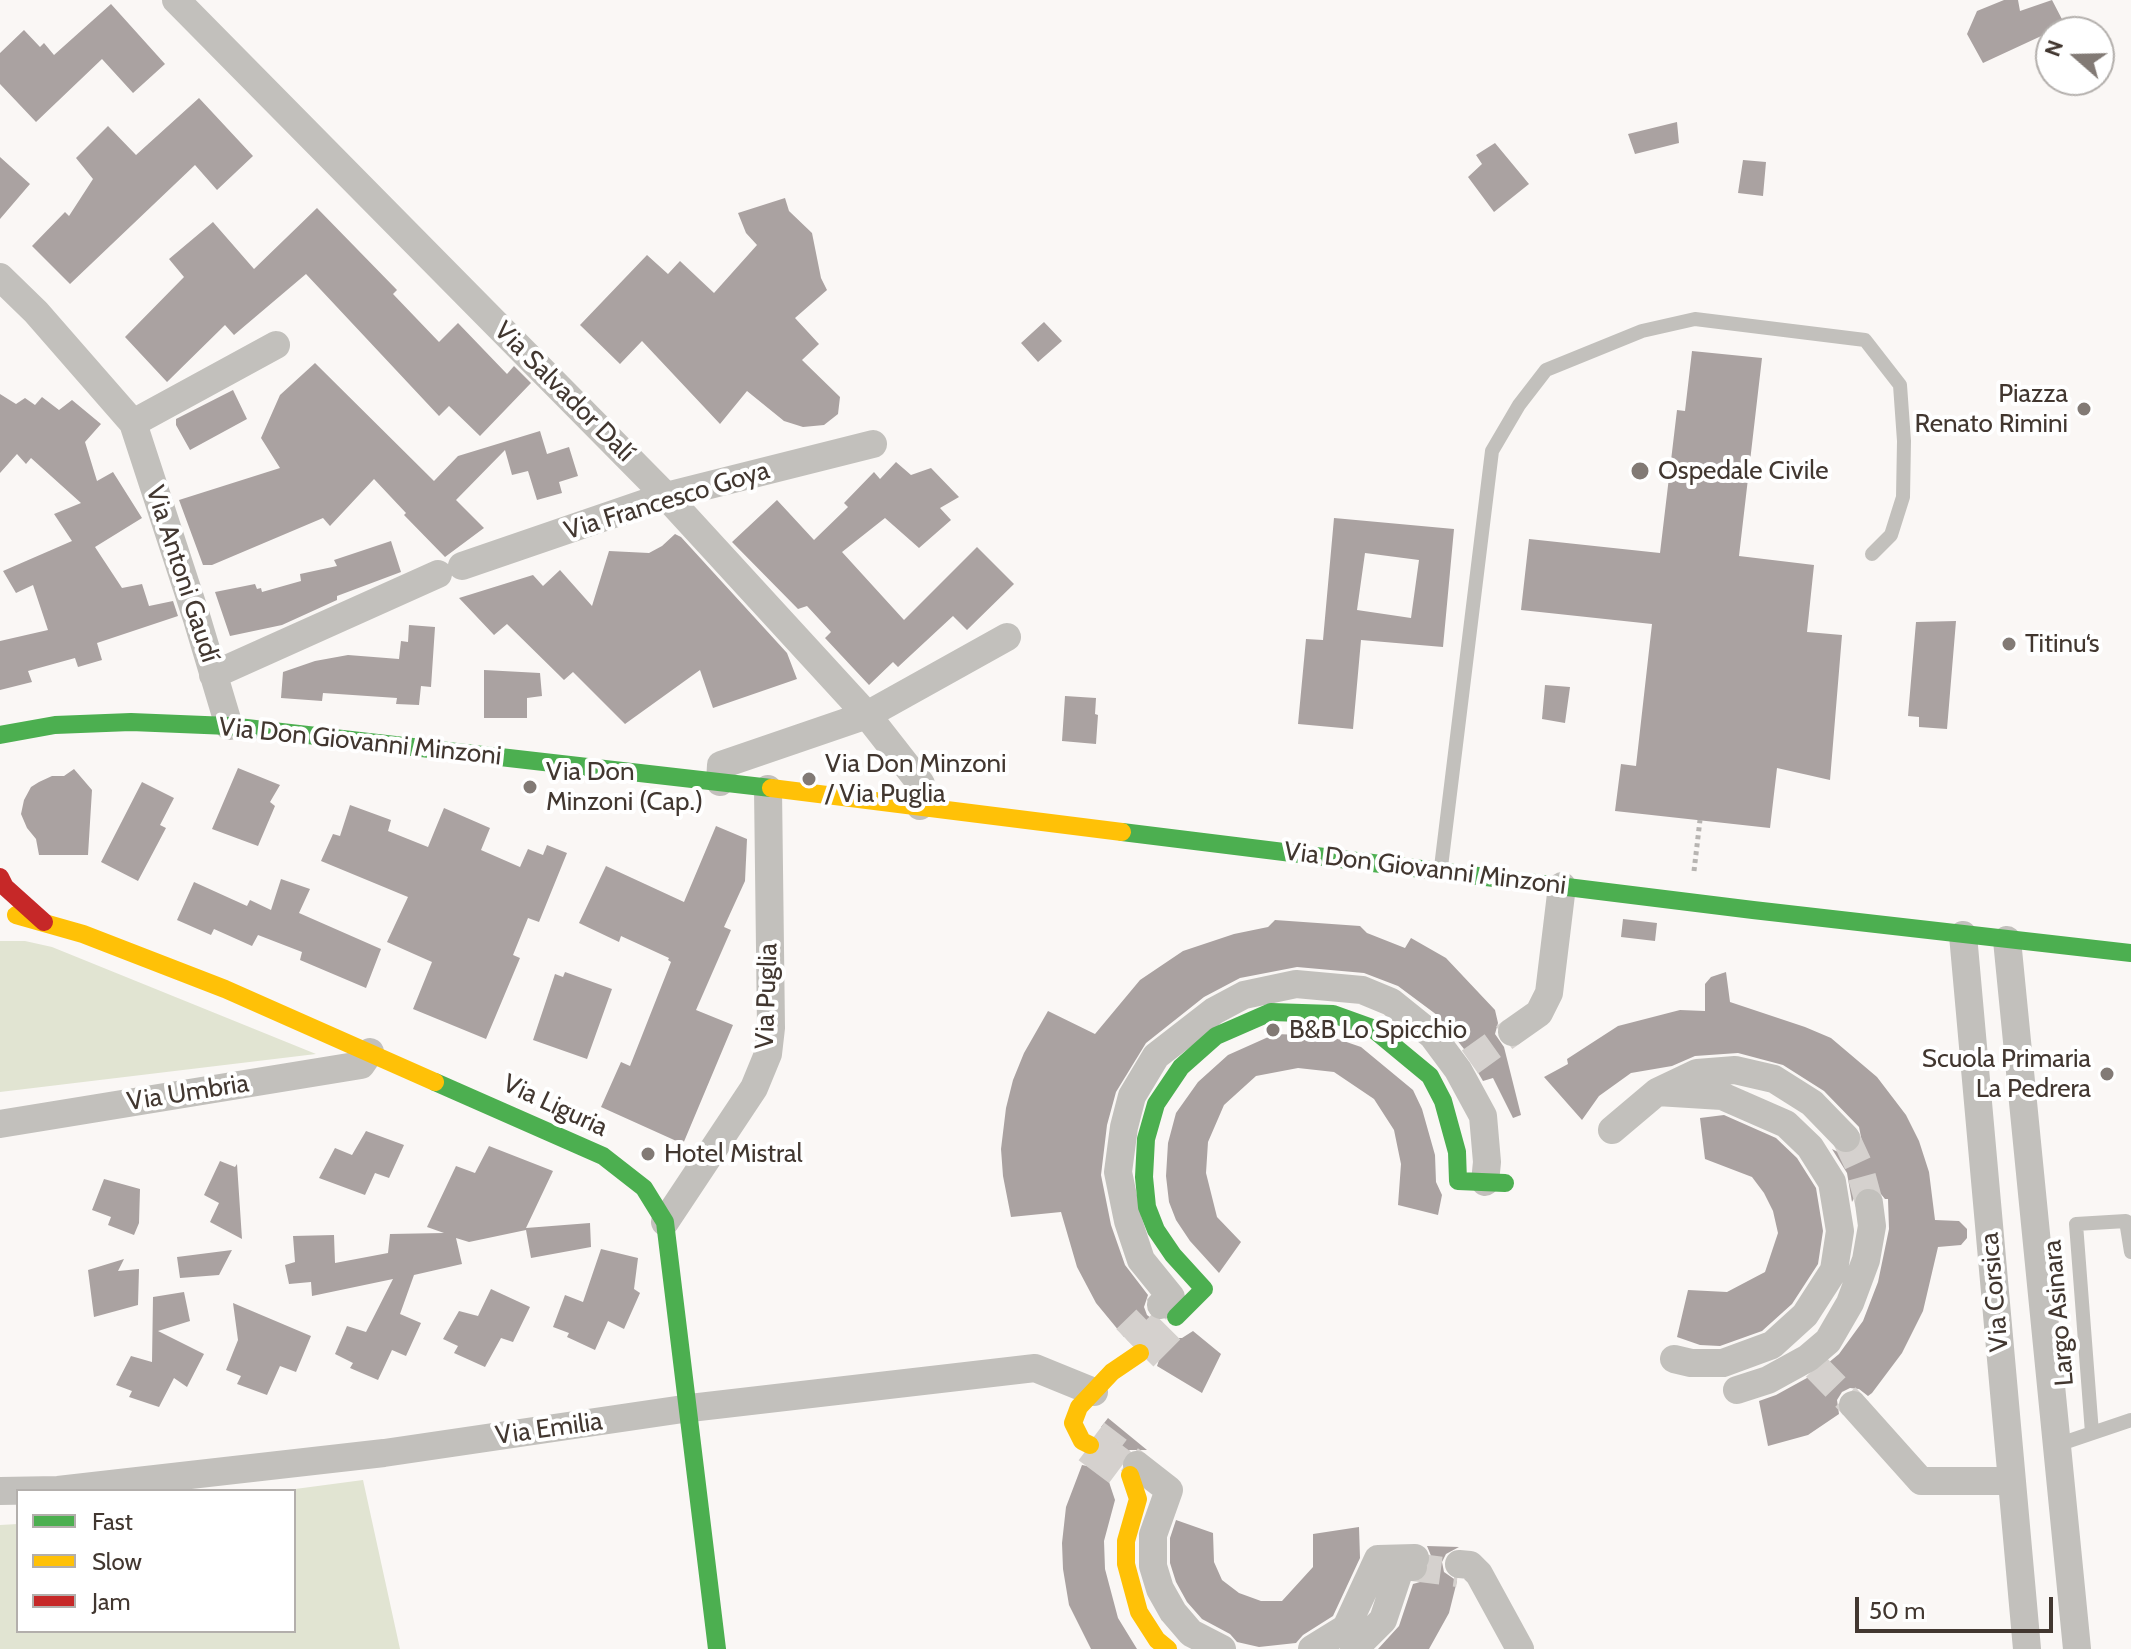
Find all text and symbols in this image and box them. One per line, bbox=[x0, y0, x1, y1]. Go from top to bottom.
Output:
north arrow bbox=[2035, 16, 2115, 96]
text: N bbox=[2039, 36, 2069, 60]
street label: Via Salvador Dalí bbox=[487, 315, 641, 469]
place label: Piazza Renato Rimini bbox=[1915, 378, 2068, 440]
marker: Piazza Renato Rimini bbox=[2075, 400, 2093, 418]
street label: Via Francesco Goya bbox=[561, 455, 773, 547]
place label: Ospedale Civile bbox=[1658, 455, 1828, 487]
marker: Ospedale Civile bbox=[1629, 460, 1651, 482]
street label: Via Antoni Gaudí bbox=[139, 482, 225, 666]
place label: Titinu‘s bbox=[2025, 628, 2100, 660]
marker: Titinu‘s bbox=[2000, 635, 2018, 653]
street label: Via Don Giovanni Minzoni bbox=[217, 712, 503, 772]
place label: Via Don Minzoni / Via Puglia bbox=[825, 748, 1006, 810]
place label: Via Don Minzoni (Cap.) bbox=[546, 756, 703, 818]
marker: Via Don Minzoni / Via Puglia bbox=[800, 770, 818, 788]
marker: Via Don Minzoni (Cap.) bbox=[521, 778, 539, 796]
street label: Via Don Giovanni Minzoni bbox=[1282, 836, 1568, 902]
street label: Via Puglia bbox=[750, 942, 784, 1050]
place label: B&B Lo Spicchio bbox=[1289, 1014, 1467, 1046]
marker: B&B Lo Spicchio bbox=[1264, 1021, 1282, 1039]
place label: Scuola Primaria La Pedrera bbox=[1922, 1043, 2091, 1104]
marker: Scuola Primaria La Pedrera bbox=[2098, 1065, 2116, 1083]
street label: Via Umbria bbox=[125, 1068, 251, 1118]
street label: Via Liguria bbox=[498, 1068, 612, 1144]
place label: Hotel Mistral bbox=[664, 1138, 803, 1170]
marker: Hotel Mistral bbox=[639, 1145, 657, 1163]
street label: Via Corsica bbox=[1974, 1231, 2016, 1353]
street label: Largo Asinara bbox=[2037, 1239, 2081, 1387]
street label: Via Emilia bbox=[494, 1406, 604, 1452]
legend bbox=[16, 1489, 296, 1633]
text: Fast bbox=[92, 1507, 133, 1536]
text: Slow bbox=[92, 1547, 142, 1576]
scale bar bbox=[1859, 1581, 2057, 1631]
text: Jam bbox=[92, 1587, 130, 1616]
text: 50 m bbox=[1869, 1596, 1925, 1625]

